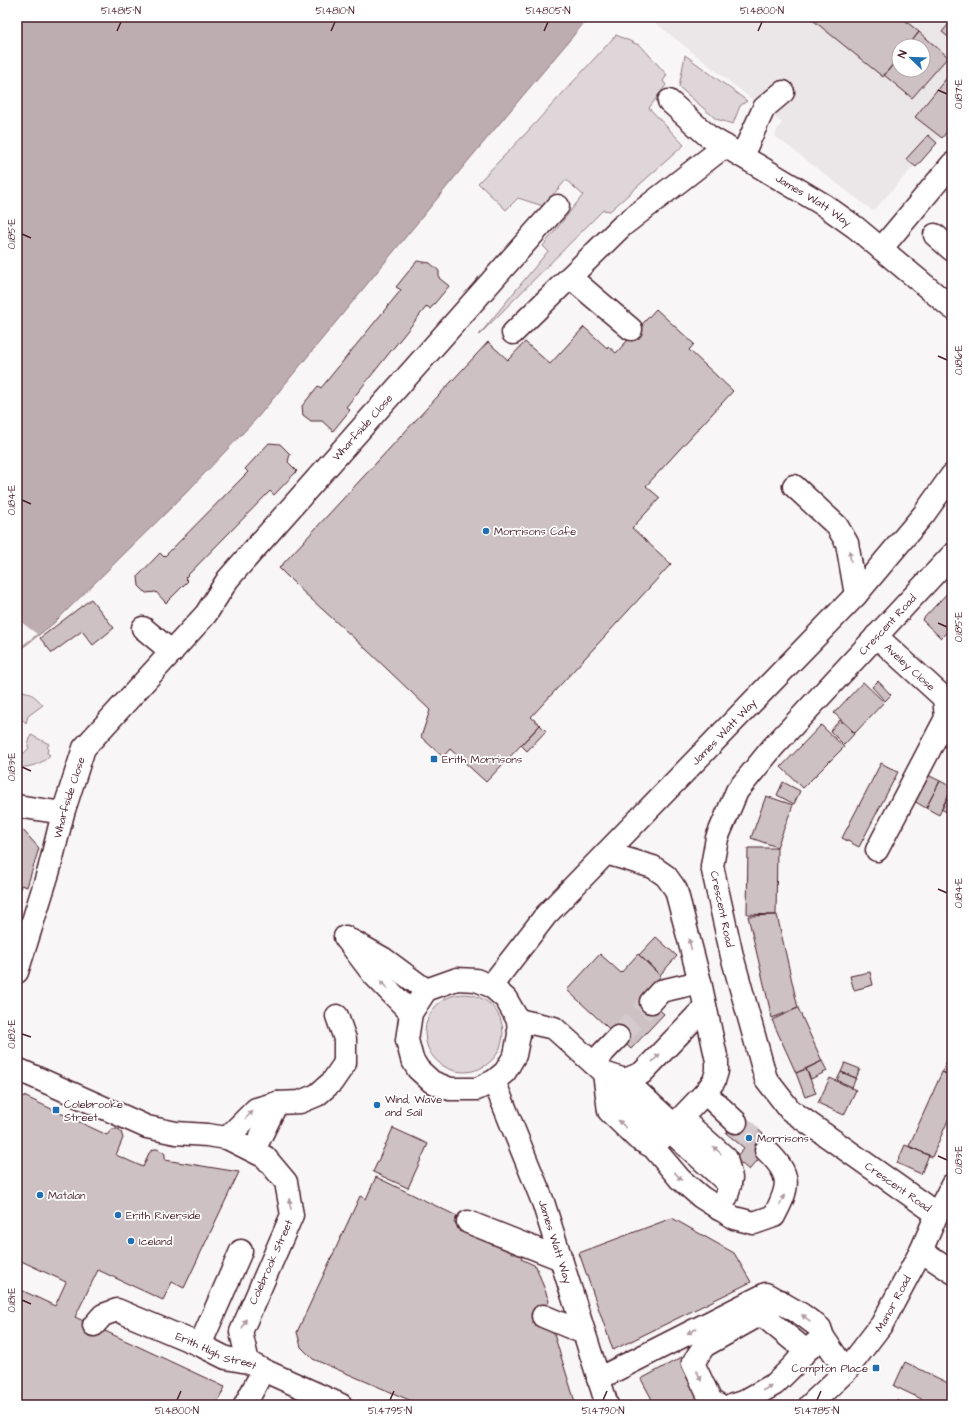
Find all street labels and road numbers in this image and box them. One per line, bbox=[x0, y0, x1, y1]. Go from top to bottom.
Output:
street label: James Watt Way bbox=[773, 170, 855, 231]
street label: Wharfside Close bbox=[329, 391, 396, 464]
street label: Crescent Road bbox=[855, 591, 920, 658]
street label: Aveley Close bbox=[881, 640, 939, 694]
street label: James Watt Way bbox=[688, 695, 760, 768]
street label: Wharfside Close bbox=[50, 755, 88, 840]
street label: Crescent Road bbox=[707, 869, 738, 949]
street label: Crescent Road bbox=[862, 1159, 934, 1216]
street label: James Watt Way bbox=[535, 1198, 576, 1286]
street label: Colebrook Street bbox=[246, 1217, 297, 1307]
street label: Manor Road bbox=[871, 1272, 914, 1335]
street label: Erith High Street bbox=[173, 1328, 260, 1373]

